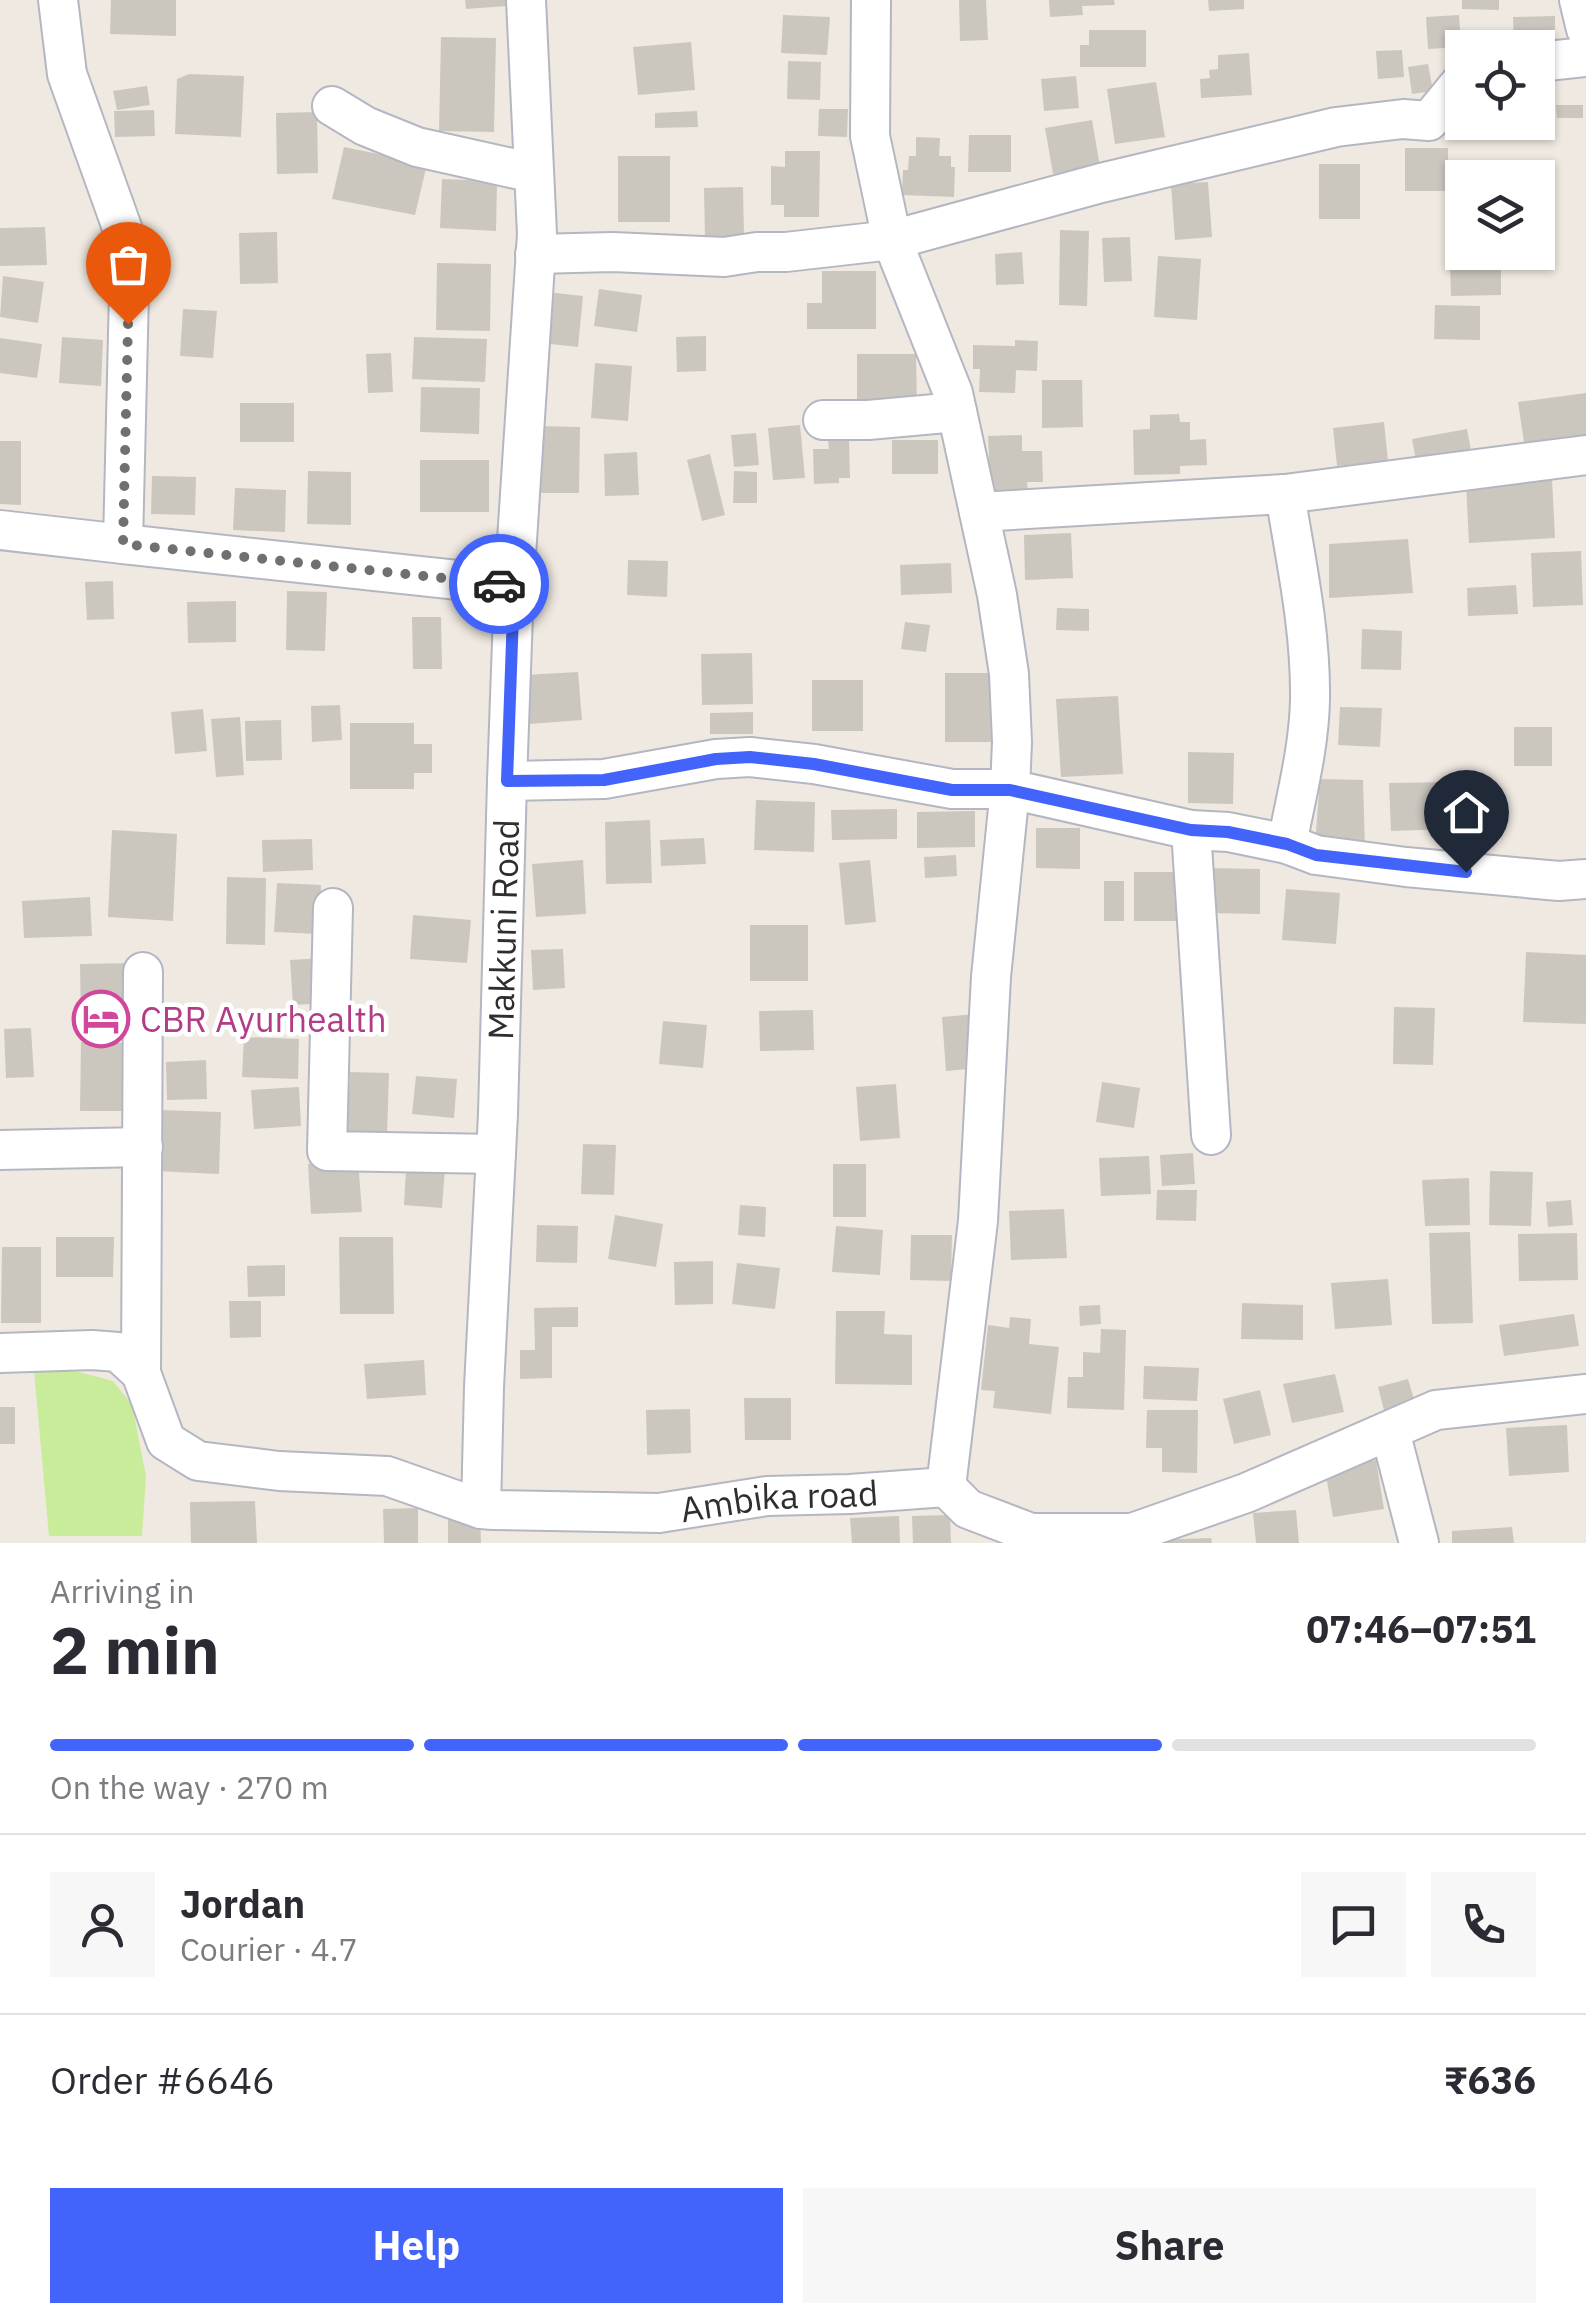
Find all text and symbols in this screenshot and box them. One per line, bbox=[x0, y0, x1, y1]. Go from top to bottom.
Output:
map controls bbox=[1445, 30, 1555, 270]
button: locate bbox=[1445, 30, 1555, 140]
button: layers bbox=[1445, 160, 1555, 270]
pin bbox=[86, 222, 171, 325]
icon: bag bbox=[101, 237, 156, 292]
courier bbox=[449, 534, 549, 634]
icon: car bbox=[472, 557, 527, 612]
pin bbox=[1424, 770, 1509, 873]
icon: home bbox=[1439, 785, 1494, 840]
street label: Makkuni Road bbox=[477, 818, 529, 1041]
hotel icon: CBR Ayurhealth bbox=[71, 989, 131, 1049]
place label: CBR Ayurhealth bbox=[140, 996, 387, 1042]
street label: Ambika road bbox=[677, 1469, 880, 1532]
text: Arriving in bbox=[50, 1570, 195, 1612]
text: 07:46–07:51 bbox=[1306, 1604, 1536, 1653]
text: 2 min bbox=[50, 1607, 220, 1692]
text: On the way · 270 m bbox=[50, 1766, 329, 1808]
button: person bbox=[50, 1872, 155, 1977]
button: chat bbox=[1301, 1872, 1406, 1977]
button: phone bbox=[1431, 1872, 1536, 1977]
text: Jordan bbox=[180, 1879, 305, 1928]
text: Courier · 4.7 bbox=[180, 1928, 358, 1970]
text: Order #6646 bbox=[50, 2055, 275, 2104]
text: ₹636 bbox=[1444, 2055, 1536, 2104]
button: Help bbox=[50, 2188, 783, 2303]
button: Share bbox=[803, 2188, 1536, 2303]

